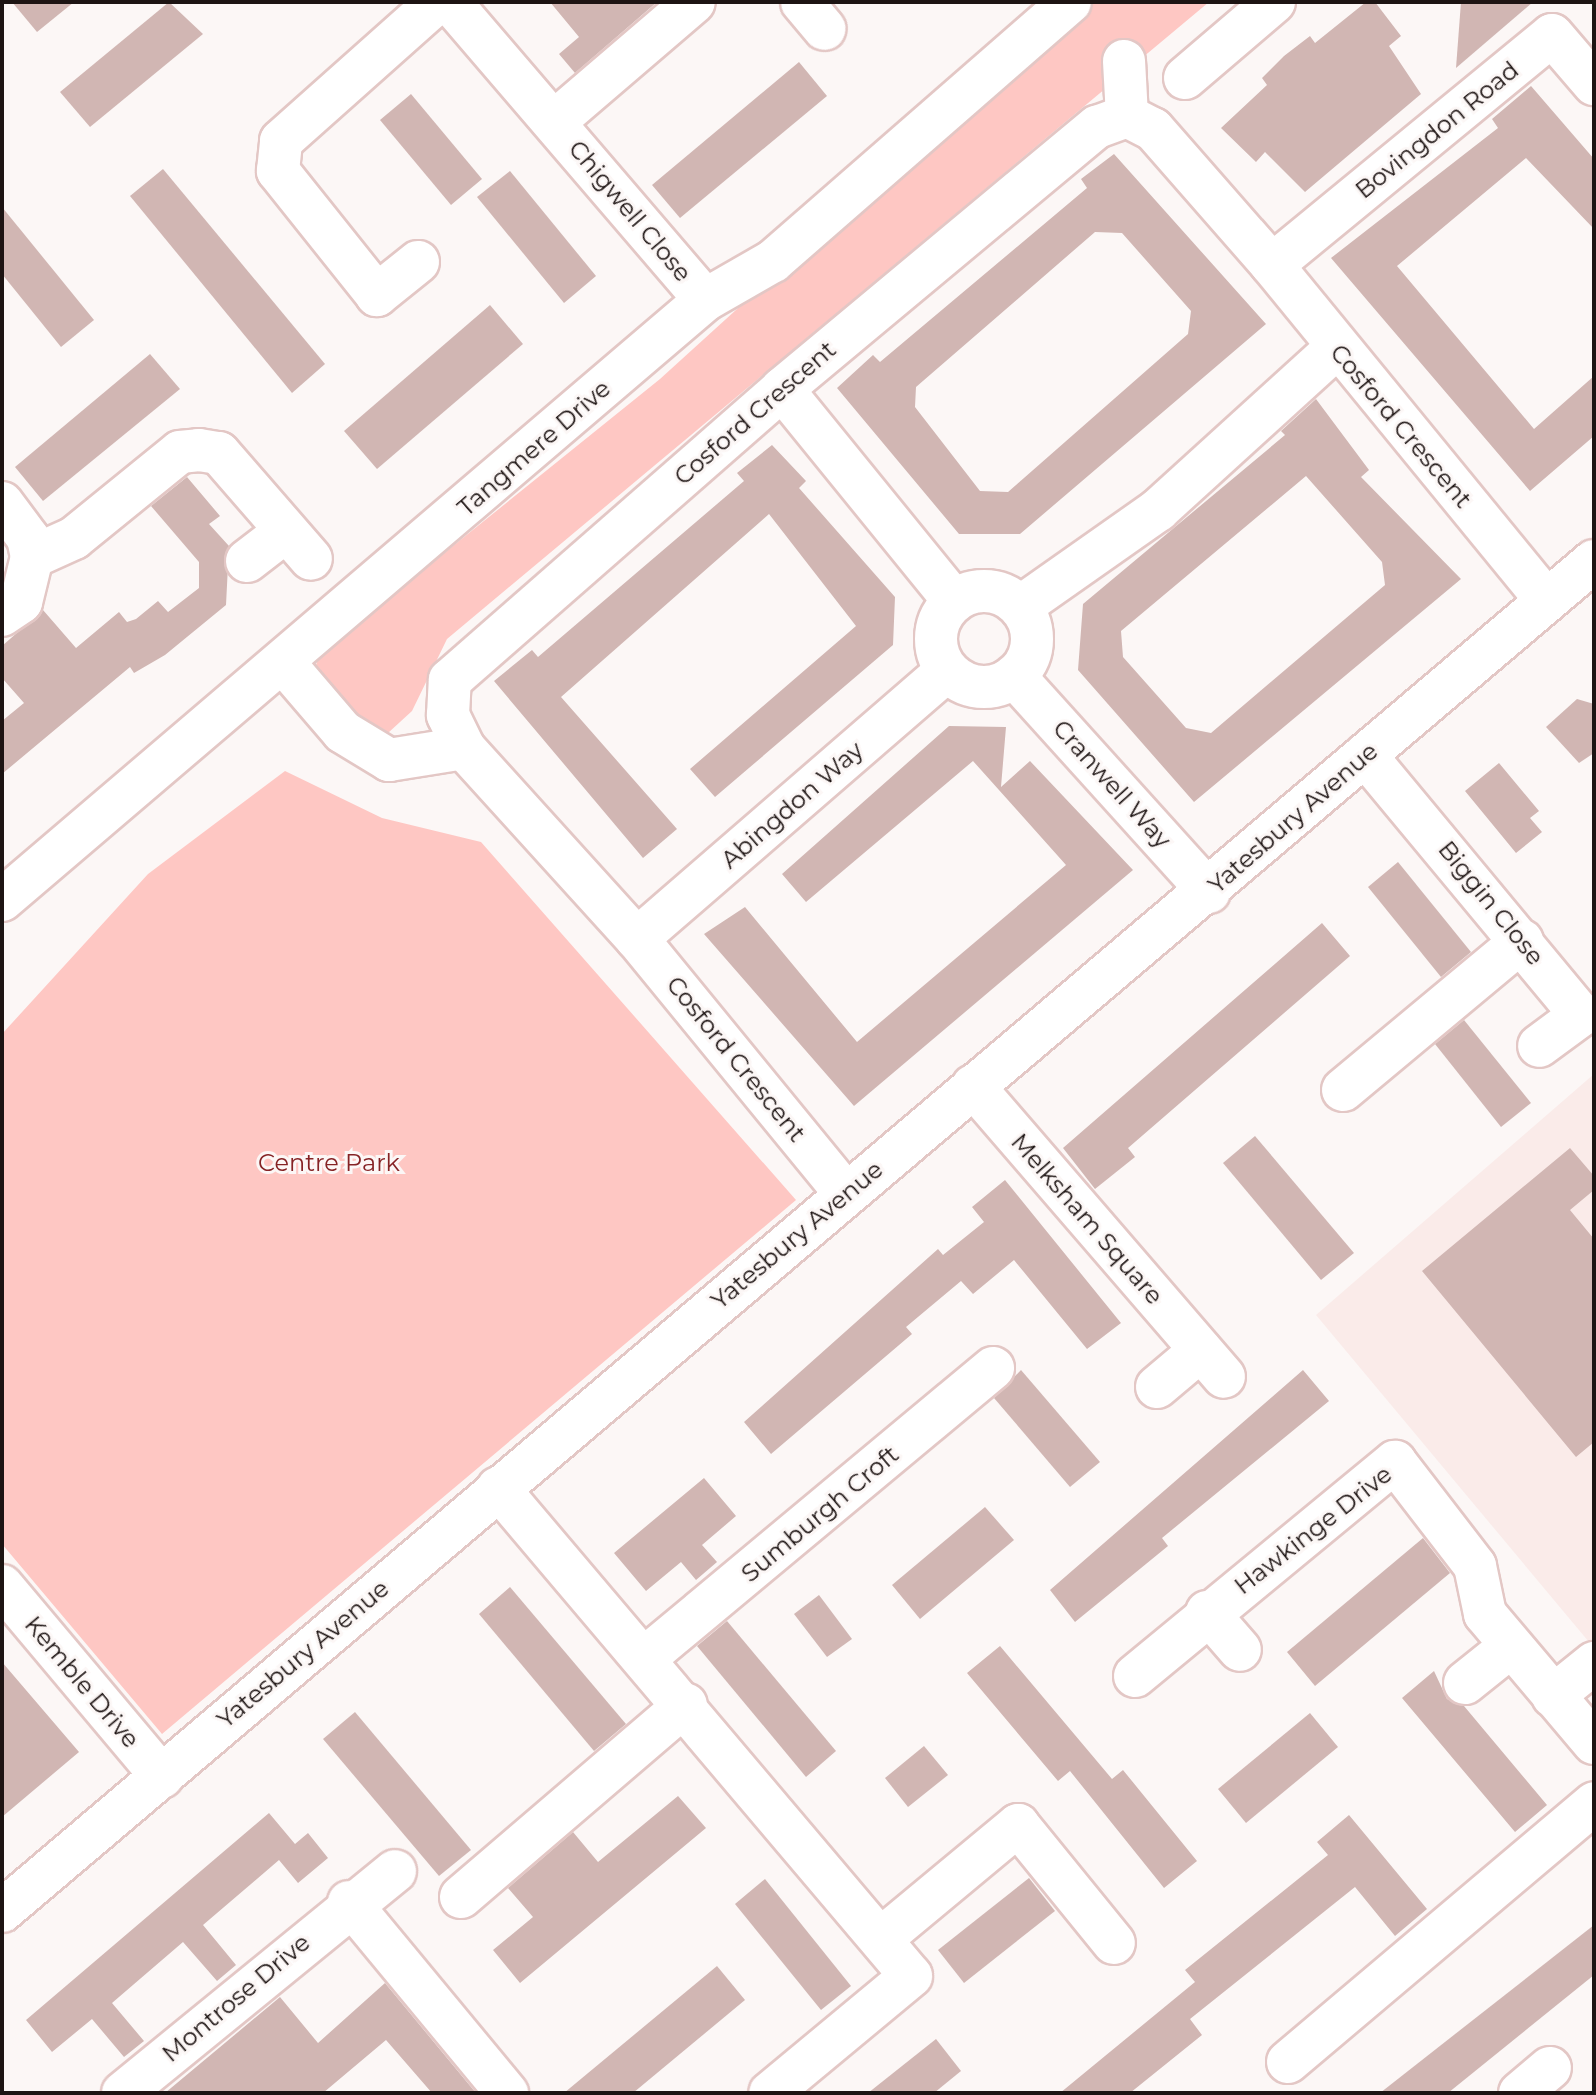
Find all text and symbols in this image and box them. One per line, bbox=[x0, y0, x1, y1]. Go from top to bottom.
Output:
street label: Bovingdon Road bbox=[1350, 55, 1524, 205]
street label: Chigwell Close bbox=[563, 135, 697, 287]
street label: Cosford Crescent bbox=[668, 335, 842, 491]
street label: Cosford Crescent bbox=[1324, 338, 1478, 514]
street label: Tangmere Drive bbox=[452, 374, 616, 522]
street label: Cranwell Way bbox=[1047, 714, 1177, 854]
street label: Abingdon Way bbox=[715, 736, 869, 874]
street label: Yatesbury Avenue bbox=[1202, 737, 1384, 899]
street label: Biggin Close bbox=[1432, 835, 1550, 971]
street label: Cosford Crescent bbox=[660, 971, 812, 1147]
street label: Melksham Square bbox=[1005, 1128, 1169, 1310]
park label: Centre Park bbox=[258, 1149, 400, 1177]
street label: Yatesbury Avenue bbox=[705, 1155, 889, 1315]
street label: Sumburgh Croft bbox=[736, 1440, 904, 1588]
street label: Hawkinge Drive bbox=[1229, 1460, 1397, 1600]
street label: Yatesbury Avenue bbox=[211, 1574, 395, 1734]
street label: Kemble Drive bbox=[19, 1610, 145, 1754]
street label: Montrose Drive bbox=[156, 1928, 316, 2068]

